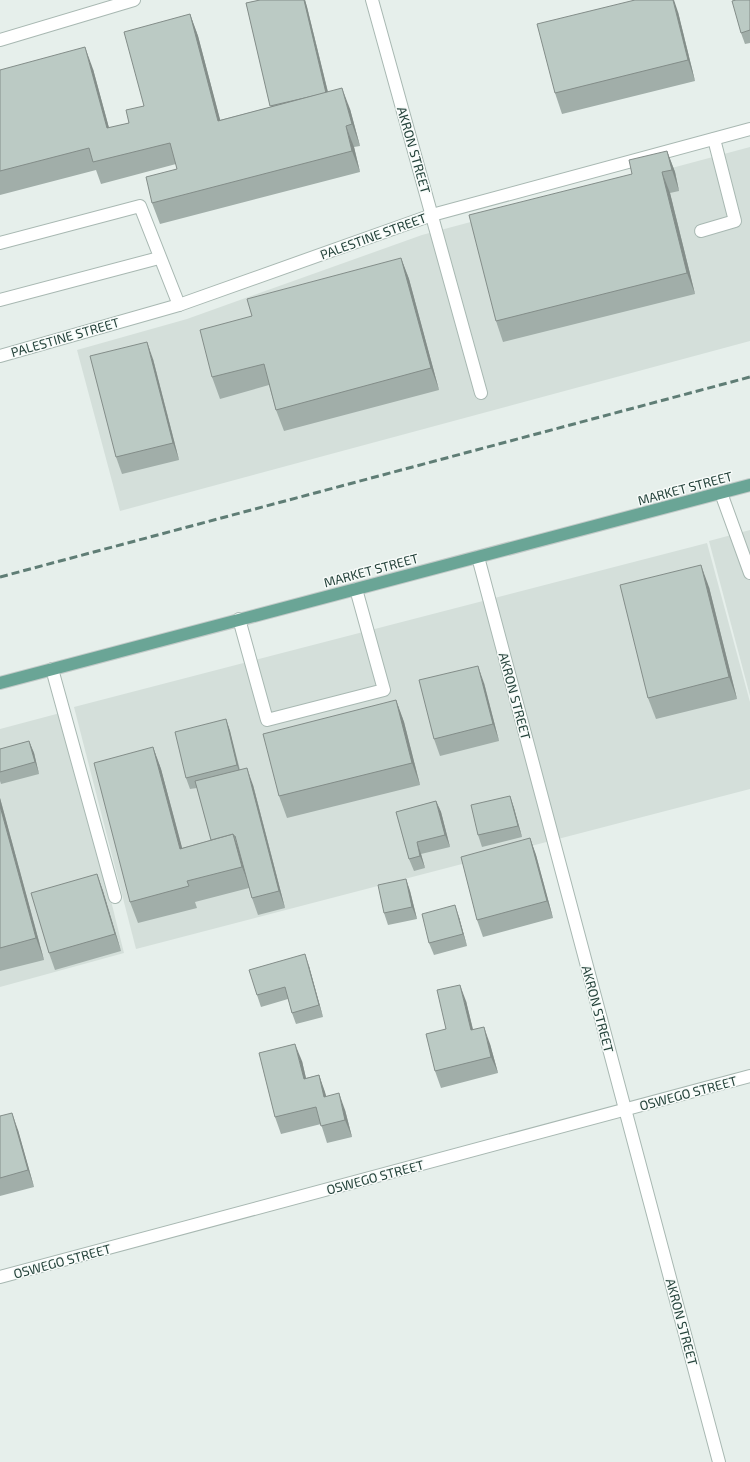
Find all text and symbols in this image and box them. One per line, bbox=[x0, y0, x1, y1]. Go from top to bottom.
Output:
street label: AKRON STREET bbox=[394, 105, 434, 196]
street label: PALESTINE STREET bbox=[318, 209, 429, 263]
street label: PALESTINE STREET bbox=[9, 314, 121, 360]
street label: MARKET STREET bbox=[636, 468, 735, 508]
street label: MARKET STREET bbox=[322, 550, 421, 590]
street label: AKRON STREET bbox=[496, 651, 534, 742]
street label: AKRON STREET bbox=[579, 964, 617, 1055]
street label: OSWEGO STREET bbox=[638, 1072, 739, 1114]
street label: OSWEGO STREET bbox=[325, 1156, 426, 1198]
street label: OSWEGO STREET bbox=[12, 1240, 113, 1282]
street label: AKRON STREET bbox=[663, 1277, 701, 1368]

